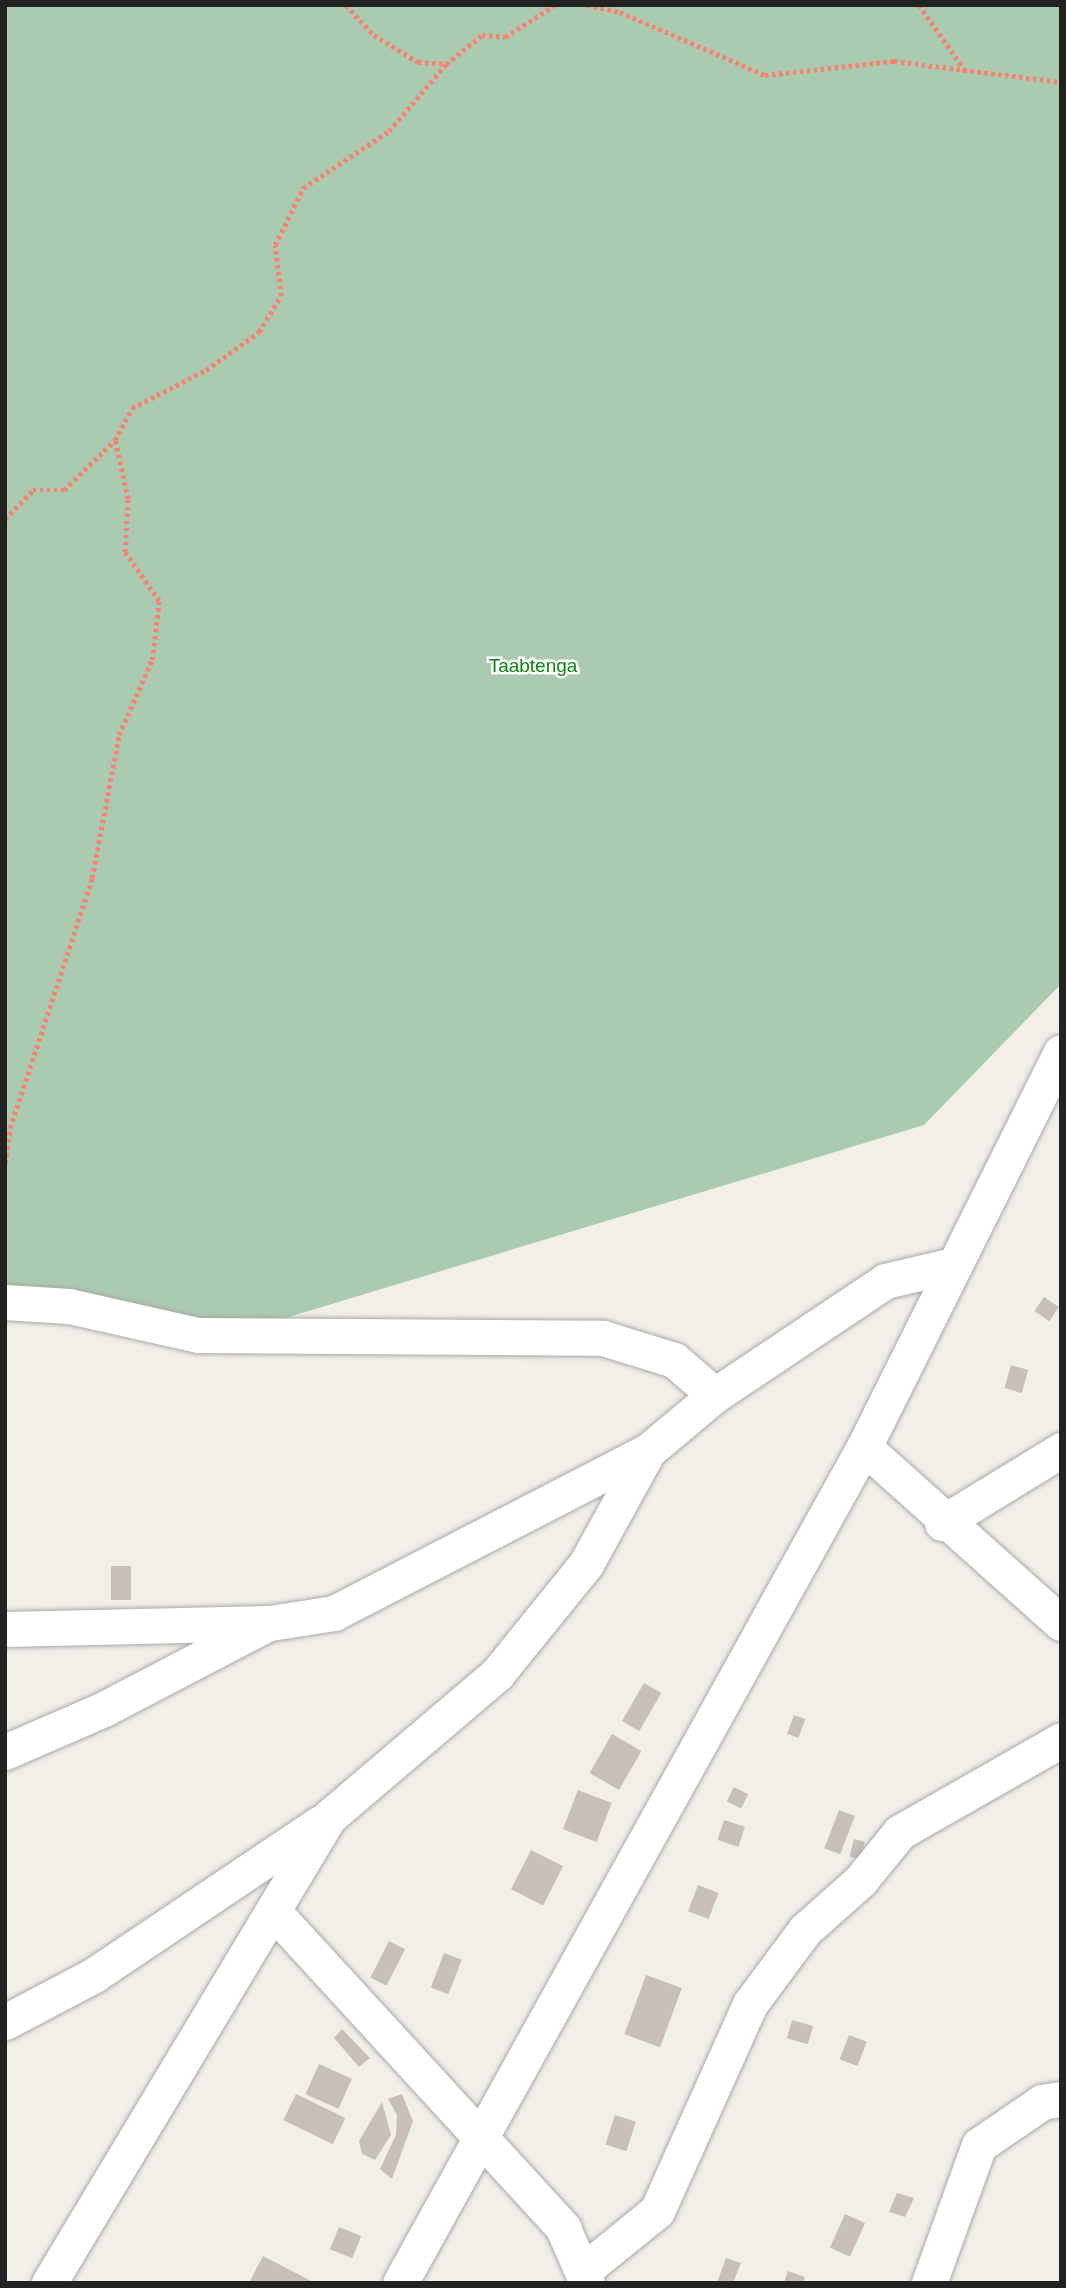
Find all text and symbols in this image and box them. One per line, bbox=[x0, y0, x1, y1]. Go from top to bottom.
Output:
park label: Taabtenga bbox=[489, 655, 577, 677]

